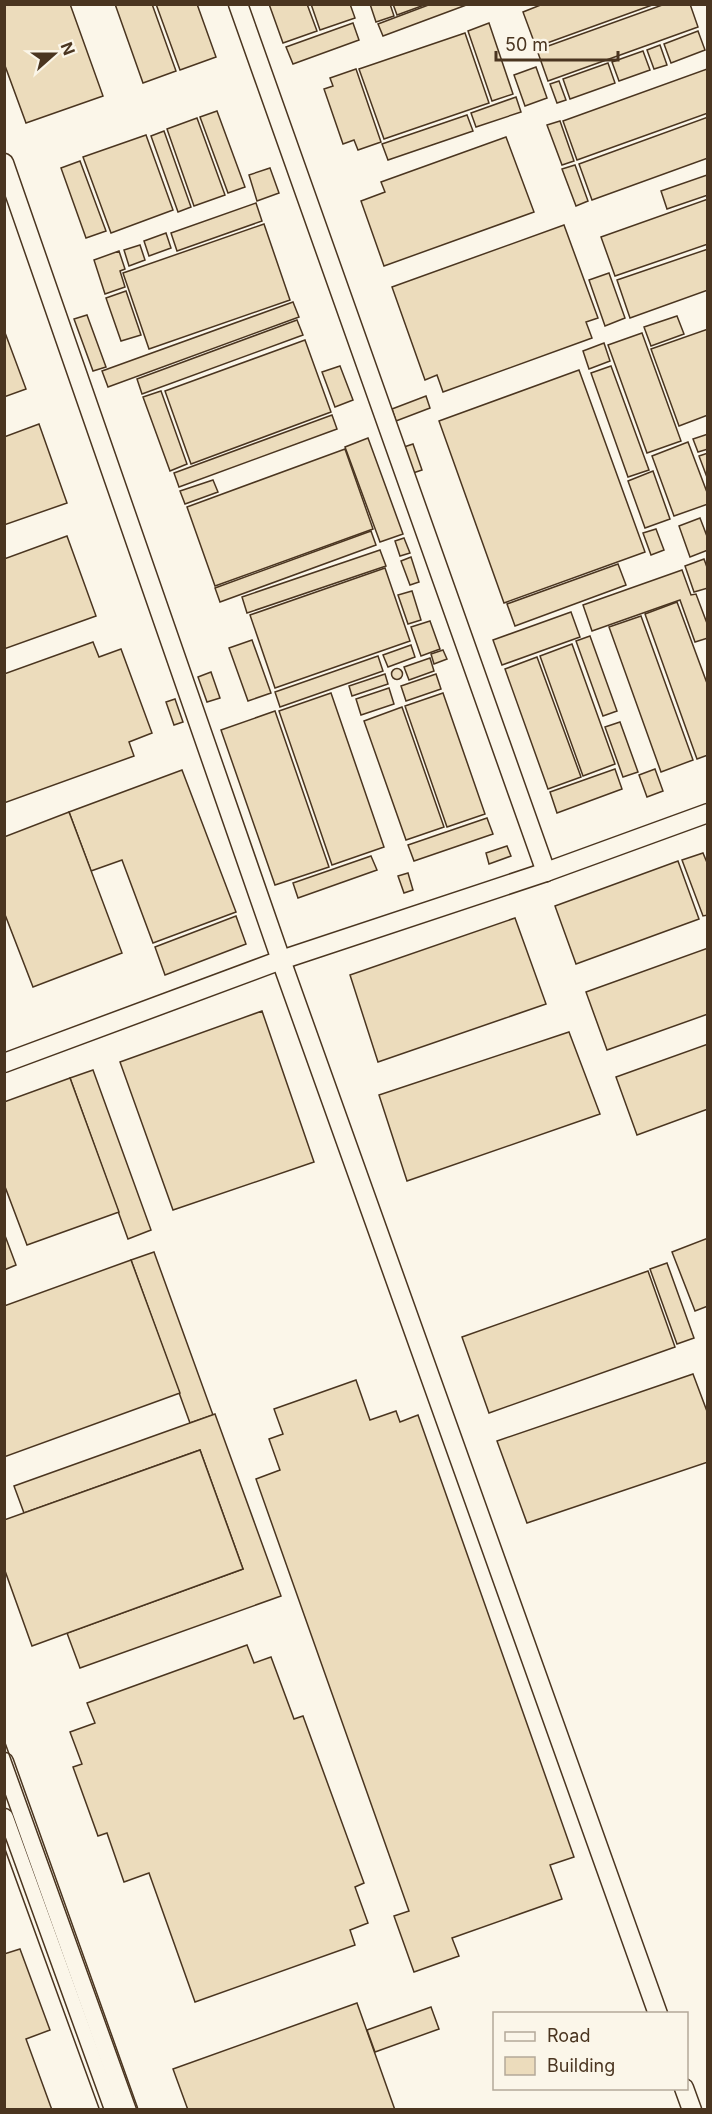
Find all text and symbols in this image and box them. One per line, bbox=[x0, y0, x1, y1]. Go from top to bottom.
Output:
north arrow bbox=[24, 24, 84, 84]
scale bar bbox=[496, 24, 618, 62]
text: 50 m bbox=[505, 34, 548, 55]
text: N bbox=[56, 39, 80, 58]
legend bbox=[493, 2012, 688, 2090]
text: Road bbox=[547, 2025, 590, 2046]
text: Building bbox=[547, 2055, 615, 2076]

